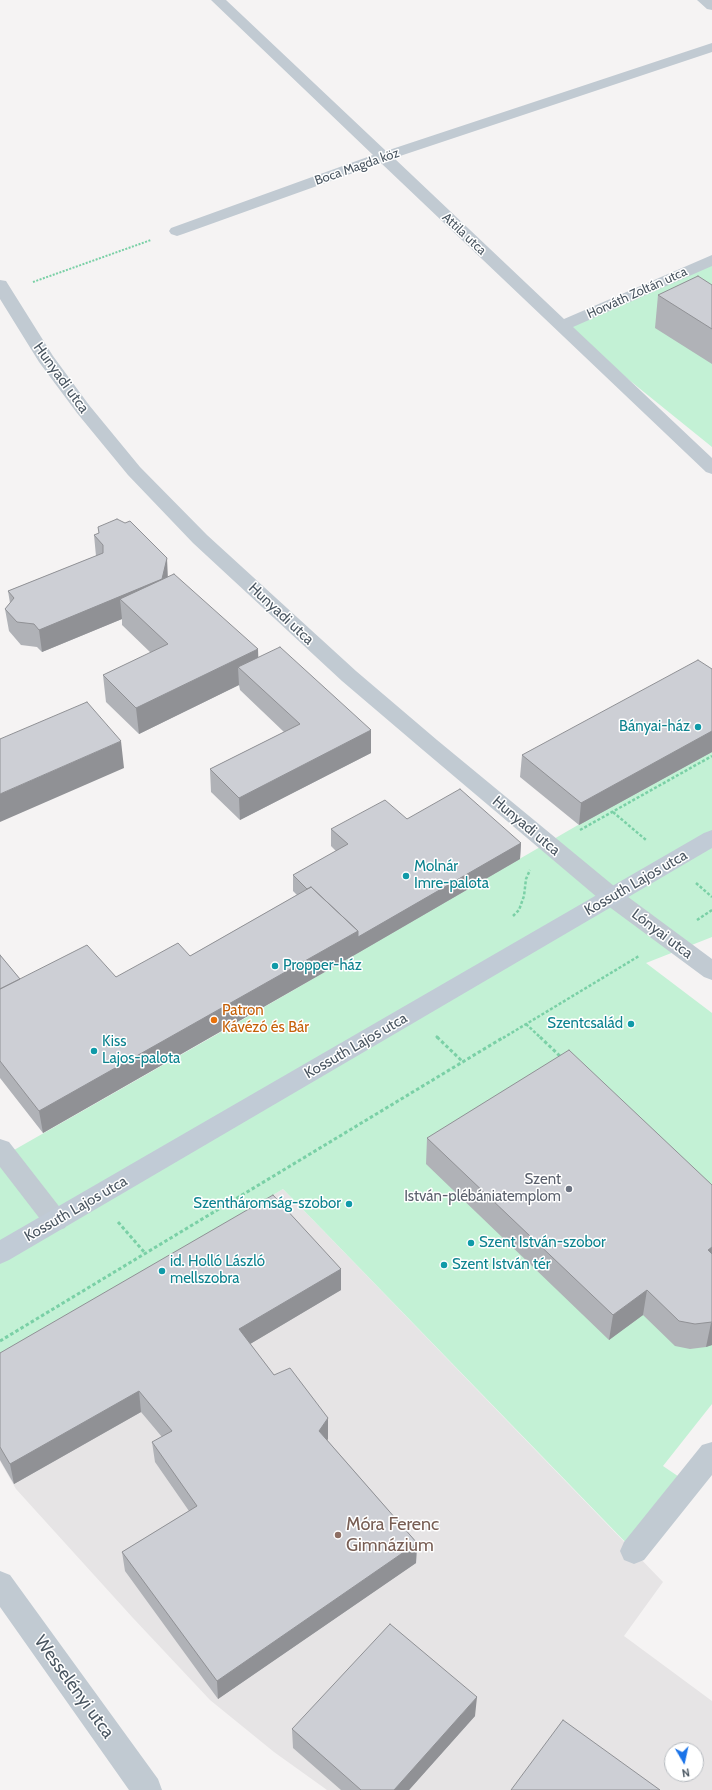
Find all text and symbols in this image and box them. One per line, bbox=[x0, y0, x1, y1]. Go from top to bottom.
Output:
street label: Boca Magda köz bbox=[313, 145, 401, 189]
street label: Attila utca bbox=[439, 210, 489, 258]
street label: Horváth Zoltán utca bbox=[584, 264, 690, 322]
street label: Hunyadi utca bbox=[29, 339, 93, 417]
street label: Hunyadi utca bbox=[245, 579, 317, 649]
place label: Bányai-ház bbox=[619, 718, 690, 736]
marker: Bányai-ház bbox=[693, 722, 703, 732]
street label: Hunyadi utca bbox=[488, 792, 564, 860]
street label: Kossuth Lajos utca bbox=[581, 846, 691, 920]
place label: Molnár Imre-palota bbox=[414, 858, 489, 893]
marker: Molnár Imre-palota bbox=[401, 871, 411, 881]
street label: Lónyai utca bbox=[628, 905, 696, 963]
place label: Propper-ház bbox=[283, 957, 362, 975]
marker: Propper-ház bbox=[270, 961, 280, 971]
place label: Patron Kávézó és Bár bbox=[222, 1002, 309, 1037]
street label: Kossuth Lajos utca bbox=[301, 1009, 411, 1083]
marker: Patron Kávézó és Bár bbox=[209, 1015, 219, 1025]
place label: Szentcsalád bbox=[547, 1015, 623, 1033]
marker: Szentcsalád bbox=[626, 1019, 636, 1029]
place label: Kiss Lajos-palota bbox=[102, 1033, 180, 1068]
marker: Kiss Lajos-palota bbox=[89, 1046, 99, 1056]
place label: Szent István-plébániatemplom bbox=[404, 1171, 561, 1206]
street label: Kossuth Lajos utca bbox=[21, 1172, 131, 1246]
marker: Szent István-plébániatemplom bbox=[564, 1184, 574, 1194]
place label: Szentháromság-szobor bbox=[193, 1195, 341, 1213]
marker: Szentháromság-szobor bbox=[344, 1199, 354, 1209]
place label: Szent István-szobor bbox=[479, 1234, 606, 1252]
marker: Szent István-szobor bbox=[466, 1238, 476, 1248]
place label: id. Holló László mellszobra bbox=[170, 1253, 265, 1288]
place label: Szent István tér bbox=[452, 1256, 550, 1274]
marker: Szent István tér bbox=[439, 1260, 449, 1270]
marker: id. Holló László mellszobra bbox=[157, 1266, 167, 1276]
place label: Móra Ferenc Gimnázium bbox=[346, 1514, 439, 1556]
marker: Móra Ferenc Gimnázium bbox=[333, 1530, 343, 1540]
street label: Wesselényi utca bbox=[29, 1631, 119, 1743]
north arrow bbox=[664, 1742, 704, 1782]
text: N bbox=[681, 1765, 691, 1780]

